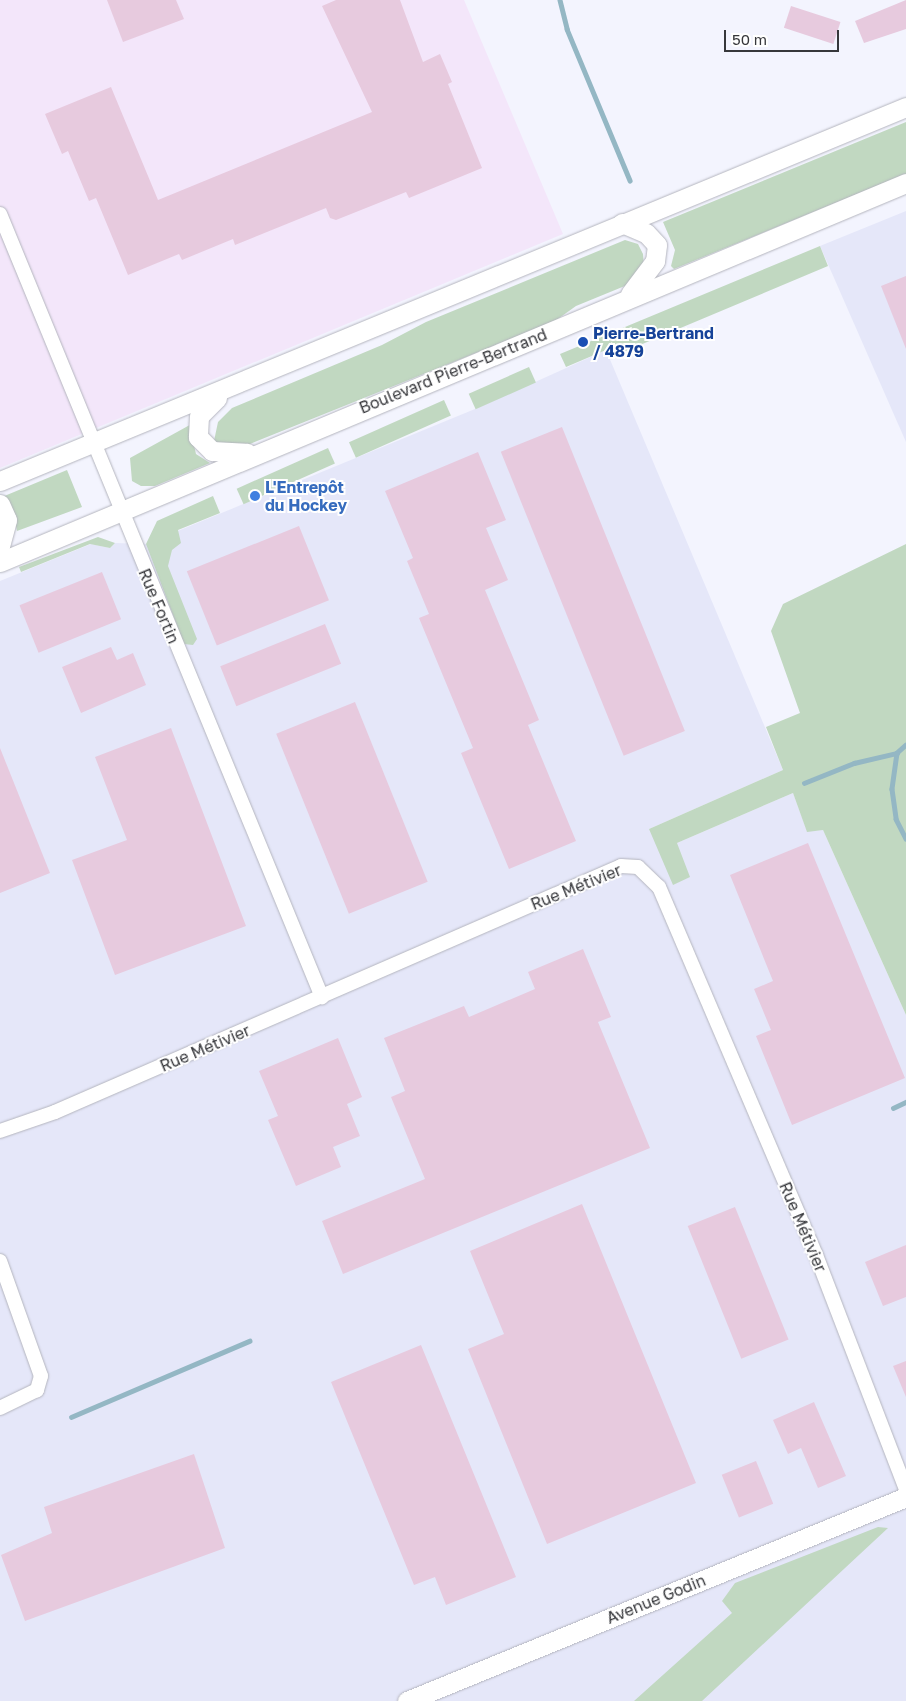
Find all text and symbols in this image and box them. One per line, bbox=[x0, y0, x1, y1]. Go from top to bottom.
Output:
scale bar bbox=[726, 20, 841, 52]
text: 50 m bbox=[732, 30, 767, 48]
place label: Pierre-Bertrand / 4879 bbox=[593, 323, 714, 361]
street label: Boulevard Pierre-Bertrand bbox=[356, 324, 550, 418]
marker: Pierre-Bertrand / 4879 bbox=[577, 336, 589, 348]
place label: L'Entrepôt du Hockey bbox=[265, 477, 347, 515]
marker: L'Entrepôt du Hockey bbox=[249, 490, 261, 502]
street label: Rue Fortin bbox=[135, 566, 183, 646]
street label: Rue Métivier bbox=[528, 860, 624, 914]
street label: Rue Métivier bbox=[157, 1020, 253, 1076]
street label: Rue Métivier bbox=[775, 1179, 831, 1275]
street label: Avenue Godin bbox=[604, 1570, 708, 1628]

